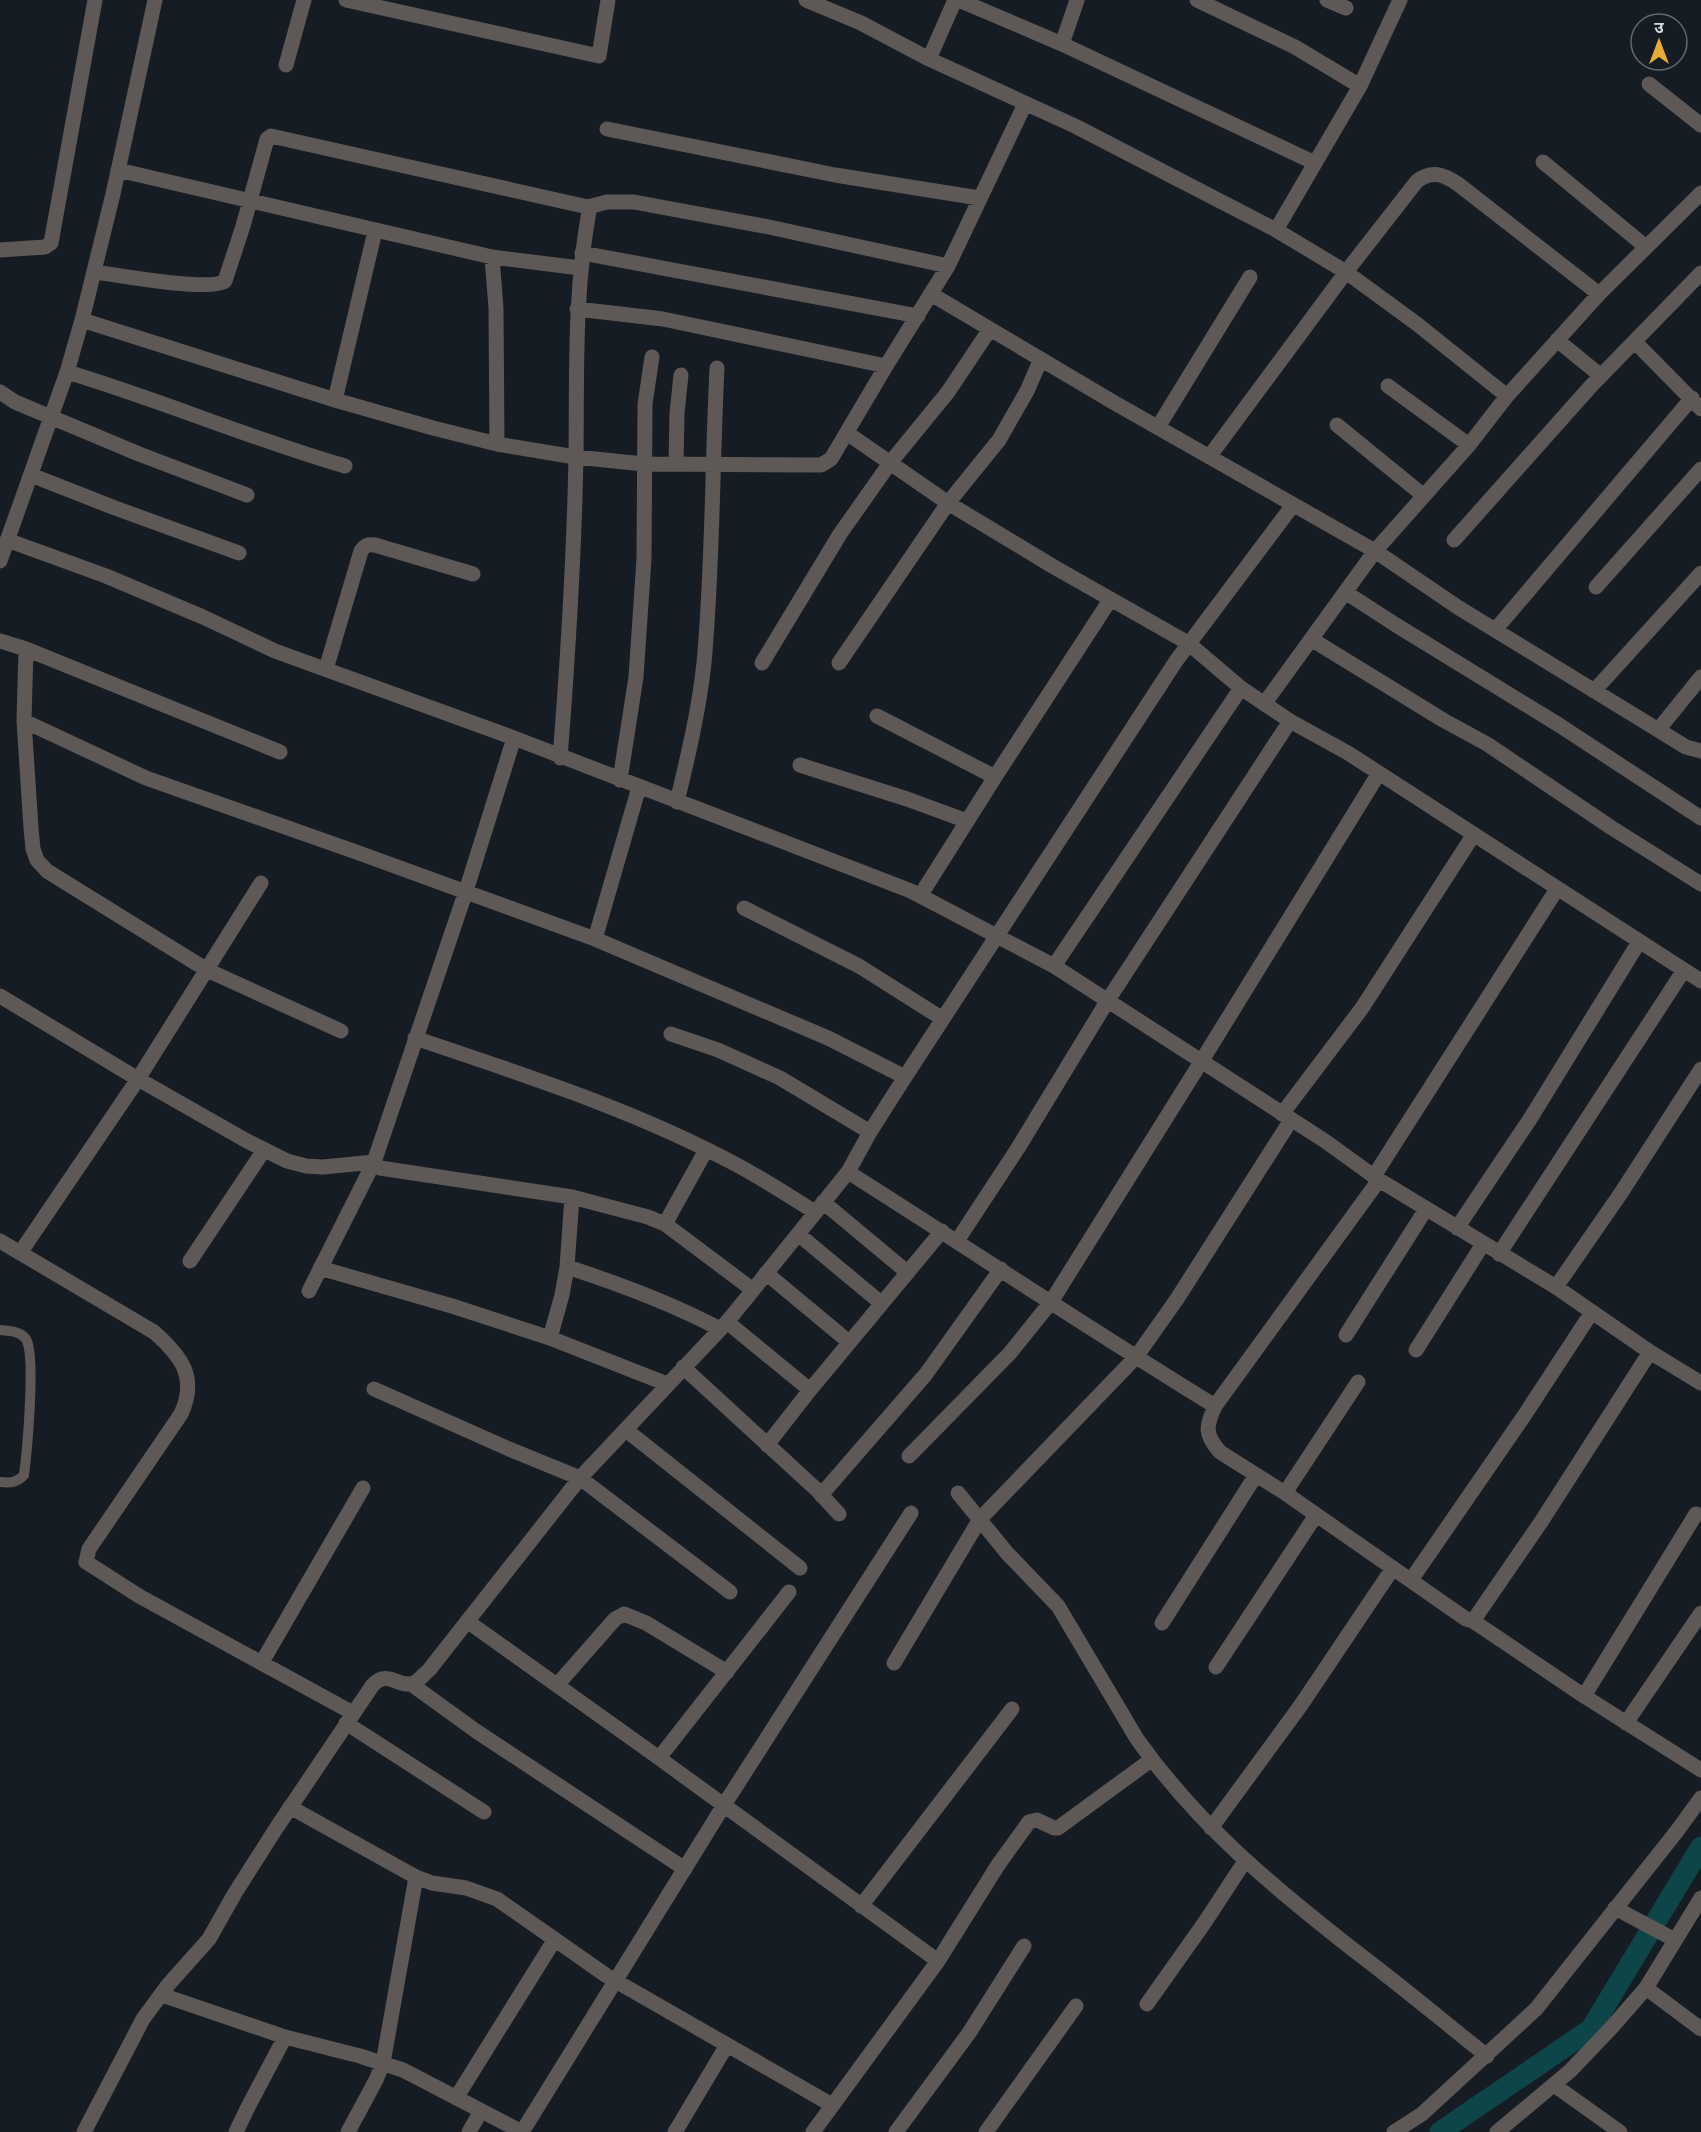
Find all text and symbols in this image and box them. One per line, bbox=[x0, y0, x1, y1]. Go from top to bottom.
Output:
north arrow bbox=[1629, 12, 1689, 72]
text: उ bbox=[1654, 16, 1664, 37]

